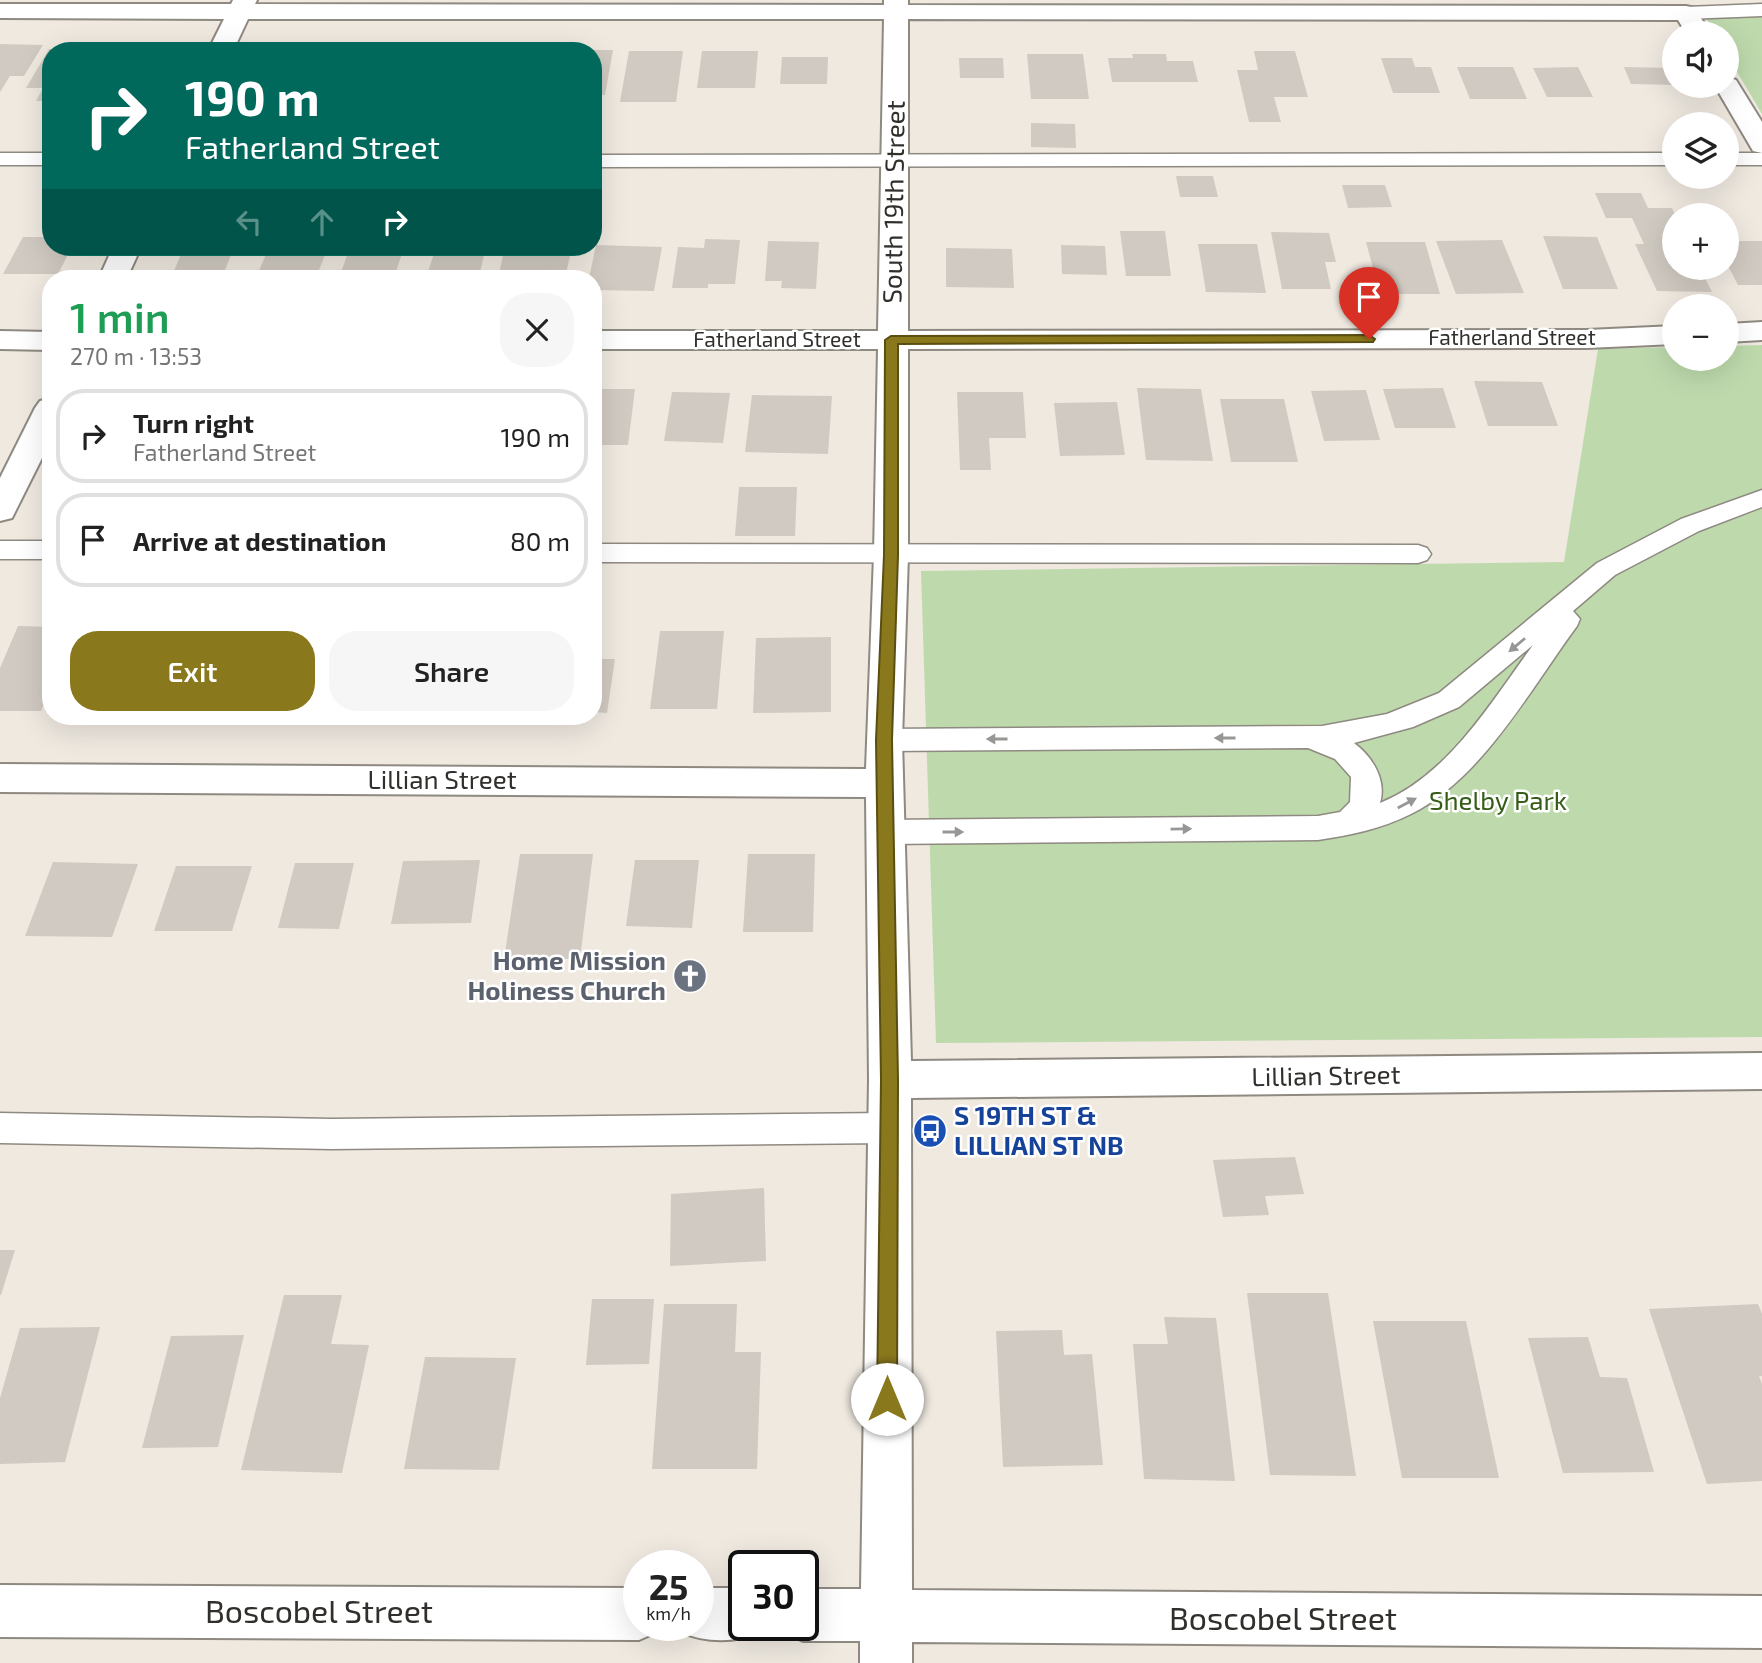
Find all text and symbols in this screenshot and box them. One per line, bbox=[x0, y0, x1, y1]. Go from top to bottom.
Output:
map controls bbox=[1662, 21, 1739, 371]
button: sound bbox=[1662, 21, 1739, 98]
text: 190 m bbox=[185, 67, 320, 126]
icon: right bbox=[70, 70, 161, 161]
street label: South 19th Street bbox=[875, 100, 910, 304]
button: layers bbox=[1662, 112, 1739, 189]
text: Fatherland Street bbox=[185, 127, 440, 165]
icon: left bbox=[230, 203, 268, 241]
icon: ahead bbox=[303, 203, 341, 241]
icon: right bbox=[376, 203, 414, 241]
button: + bbox=[1662, 203, 1739, 280]
pin bbox=[1339, 267, 1399, 339]
icon: arrive bbox=[1350, 278, 1388, 316]
text: 1 min bbox=[70, 291, 170, 341]
button: close bbox=[500, 293, 574, 367]
button: − bbox=[1662, 294, 1739, 371]
street label: Fatherland Street bbox=[1428, 324, 1596, 349]
street label: Fatherland Street bbox=[693, 326, 861, 351]
text: 270 m · 13:53 bbox=[70, 342, 202, 370]
text: Turn right bbox=[133, 407, 254, 438]
icon: right bbox=[74, 417, 112, 455]
text: 190 m bbox=[501, 421, 570, 452]
text: Fatherland Street bbox=[133, 438, 316, 466]
icon: arrive bbox=[74, 521, 112, 559]
text: Arrive at destination bbox=[133, 525, 386, 556]
text: 80 m bbox=[510, 525, 570, 556]
button: Exit bbox=[70, 631, 315, 711]
button: Share bbox=[329, 631, 574, 711]
one-way arrow bbox=[1508, 637, 1525, 652]
one-way arrow bbox=[1214, 732, 1236, 743]
one-way arrow bbox=[986, 734, 1008, 745]
street label: Lillian Street bbox=[367, 763, 517, 794]
park label: Shelby Park bbox=[1429, 784, 1567, 815]
one-way arrow bbox=[1397, 797, 1416, 809]
one-way arrow bbox=[1170, 824, 1192, 835]
one-way arrow bbox=[943, 826, 965, 838]
place label: Home Mission Holiness Church bbox=[467, 944, 666, 1005]
church icon: Home Mission Holiness Church bbox=[671, 957, 709, 995]
street label: Lillian Street bbox=[1251, 1058, 1401, 1091]
place label: S 19TH ST & LILLIAN ST NB bbox=[954, 1099, 1124, 1160]
bus stop icon: S 19TH ST & LILLIAN ST NB bbox=[911, 1112, 949, 1150]
position arrow bbox=[850, 1362, 924, 1436]
speed limit sign: 30 bbox=[728, 1550, 819, 1641]
text: 25 bbox=[649, 1565, 688, 1607]
street label: Boscobel Street bbox=[205, 1591, 433, 1629]
street label: Boscobel Street bbox=[1169, 1598, 1397, 1636]
text: km/h bbox=[646, 1602, 691, 1624]

